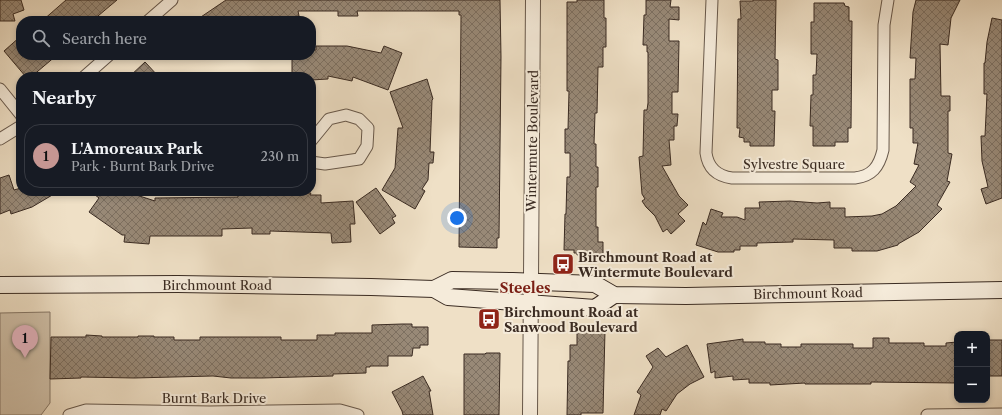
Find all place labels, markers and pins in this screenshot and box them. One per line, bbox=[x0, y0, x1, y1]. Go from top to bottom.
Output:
place label: Birchmount Road at Wintermute Boulevard bbox=[577, 249, 733, 280]
bus stop icon: Birchmount Road at Wintermute Boulevard bbox=[550, 251, 576, 277]
place label: Birchmount Road at Sanwood Boulevard bbox=[504, 304, 639, 335]
bus stop icon: Birchmount Road at Sanwood Boulevard bbox=[476, 306, 502, 332]
pin: 1 bbox=[12, 325, 38, 358]

